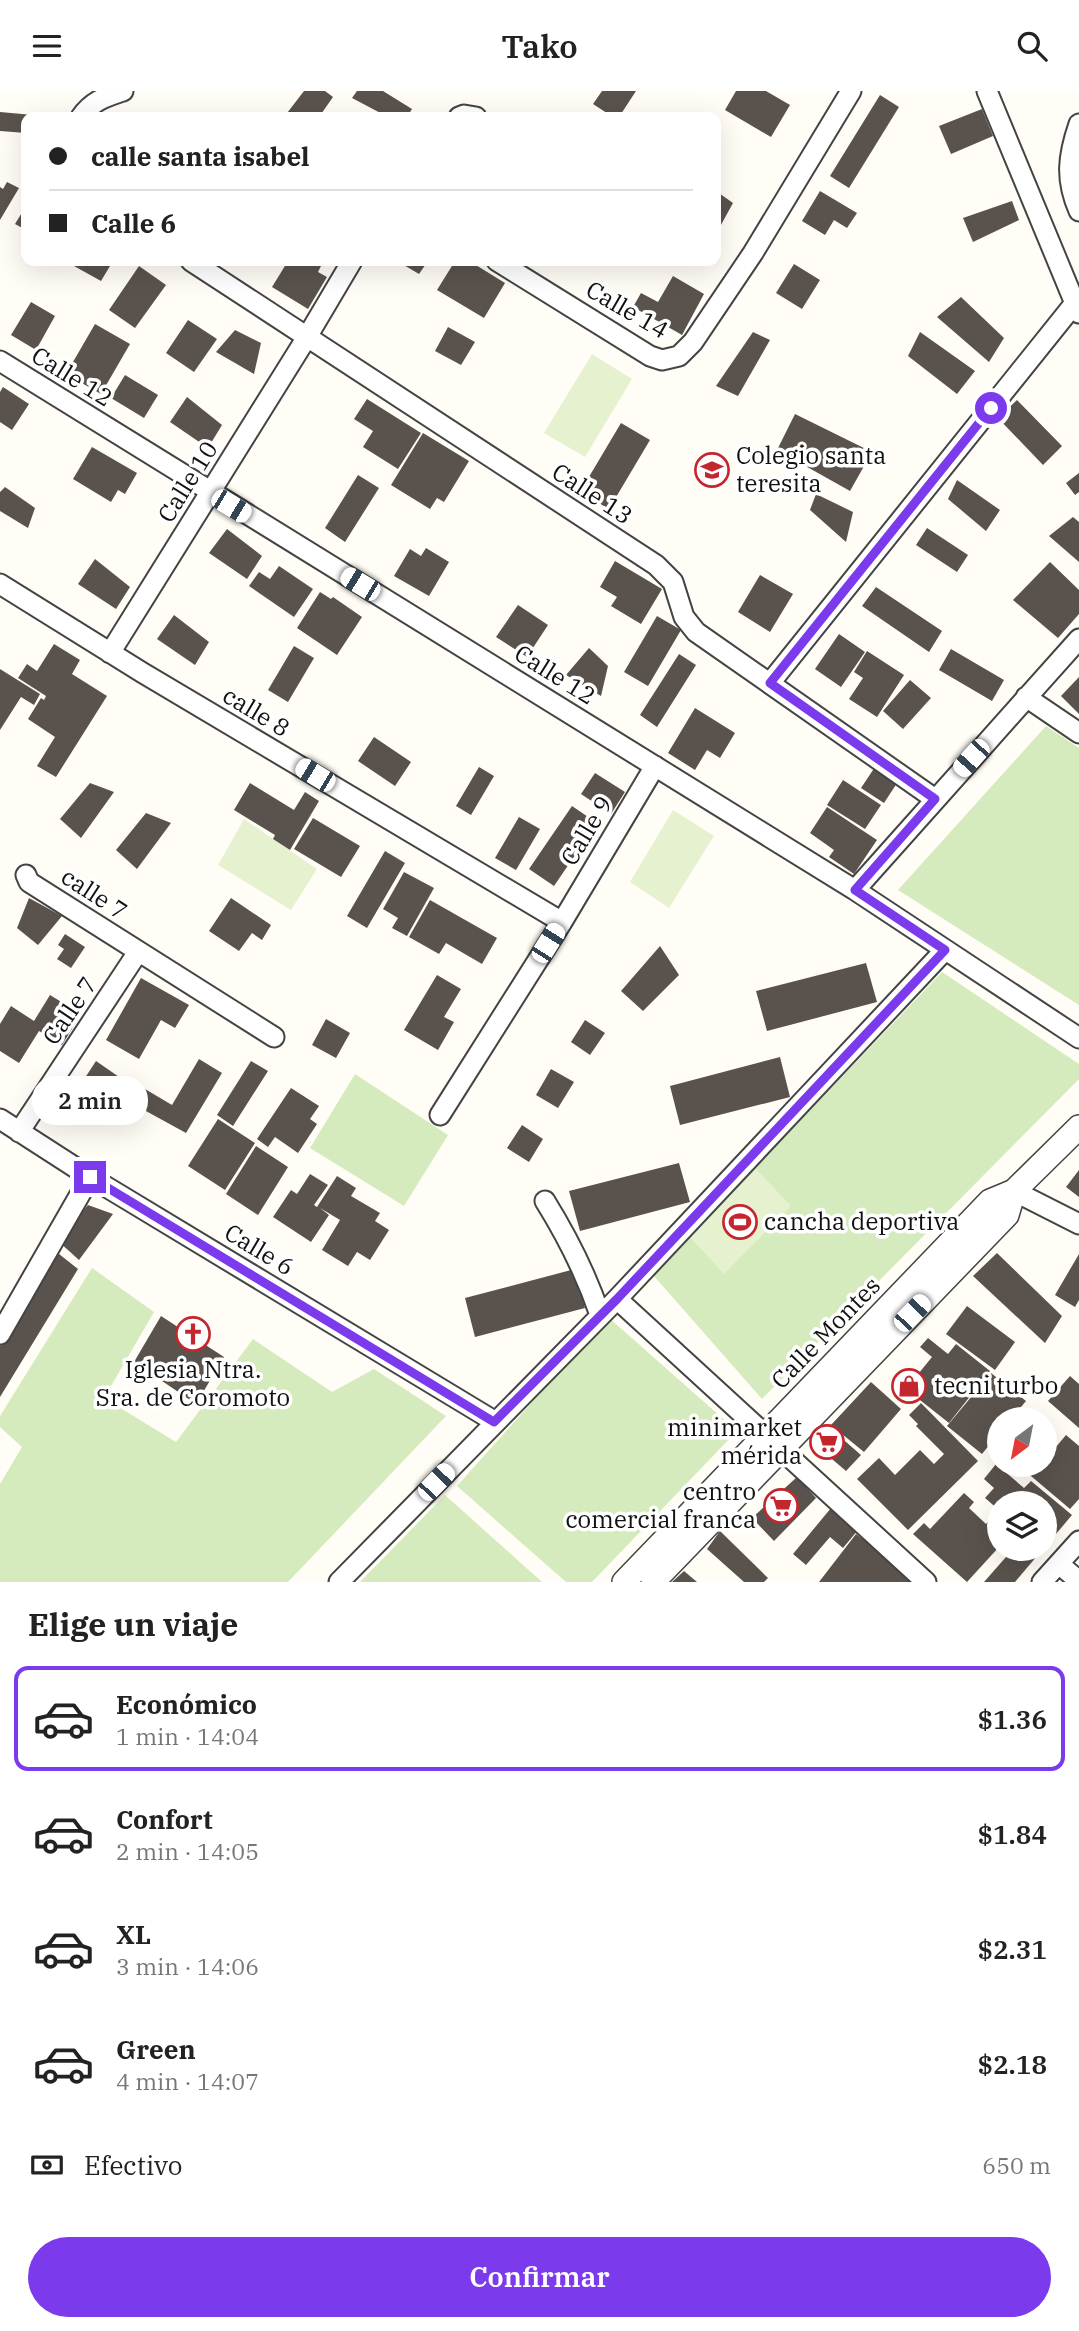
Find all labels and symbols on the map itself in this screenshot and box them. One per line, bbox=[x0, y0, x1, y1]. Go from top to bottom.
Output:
street label: Calle 14 bbox=[580, 273, 675, 346]
street label: Calle 12 bbox=[26, 339, 119, 414]
route start bbox=[975, 392, 1007, 424]
street label: Calle 10 bbox=[150, 435, 225, 528]
place label: Colegio santa teresita bbox=[736, 439, 886, 499]
school or university icon: Colegio santa teresita bbox=[693, 451, 731, 489]
street label: Calle 13 bbox=[546, 455, 639, 531]
car bbox=[208, 486, 255, 526]
car bbox=[337, 564, 384, 604]
street label: Calle 12 bbox=[509, 637, 602, 712]
street label: calle 8 bbox=[217, 679, 296, 744]
car bbox=[950, 735, 993, 781]
car bbox=[292, 755, 339, 795]
street label: Calle 9 bbox=[553, 790, 619, 871]
street label: calle 7 bbox=[55, 860, 134, 926]
car bbox=[528, 920, 569, 966]
street label: Calle 7 bbox=[35, 970, 104, 1051]
callout: 2 min bbox=[32, 1075, 148, 1125]
route end bbox=[74, 1161, 106, 1193]
sports icon: cancha deportiva bbox=[721, 1203, 759, 1241]
place label: cancha deportiva bbox=[764, 1205, 959, 1237]
street label: Calle 6 bbox=[219, 1216, 300, 1282]
street label: Calle Montes bbox=[764, 1269, 887, 1395]
car bbox=[890, 1291, 935, 1335]
church icon: Iglesia Ntra. Sra. de Coromoto bbox=[174, 1315, 212, 1353]
place label: Iglesia Ntra. Sra. de Coromoto bbox=[96, 1353, 290, 1413]
shop icon: tecni turbo bbox=[890, 1367, 928, 1405]
place label: tecni turbo bbox=[934, 1369, 1058, 1401]
north arrow bbox=[987, 1407, 1057, 1477]
place label: minimarket mérida bbox=[667, 1411, 802, 1471]
supermarket icon: minimarket mérida bbox=[808, 1423, 846, 1461]
car bbox=[414, 1460, 459, 1504]
place label: centro comercial franca bbox=[565, 1475, 756, 1535]
supermarket icon: centro comercial franca bbox=[762, 1487, 800, 1525]

